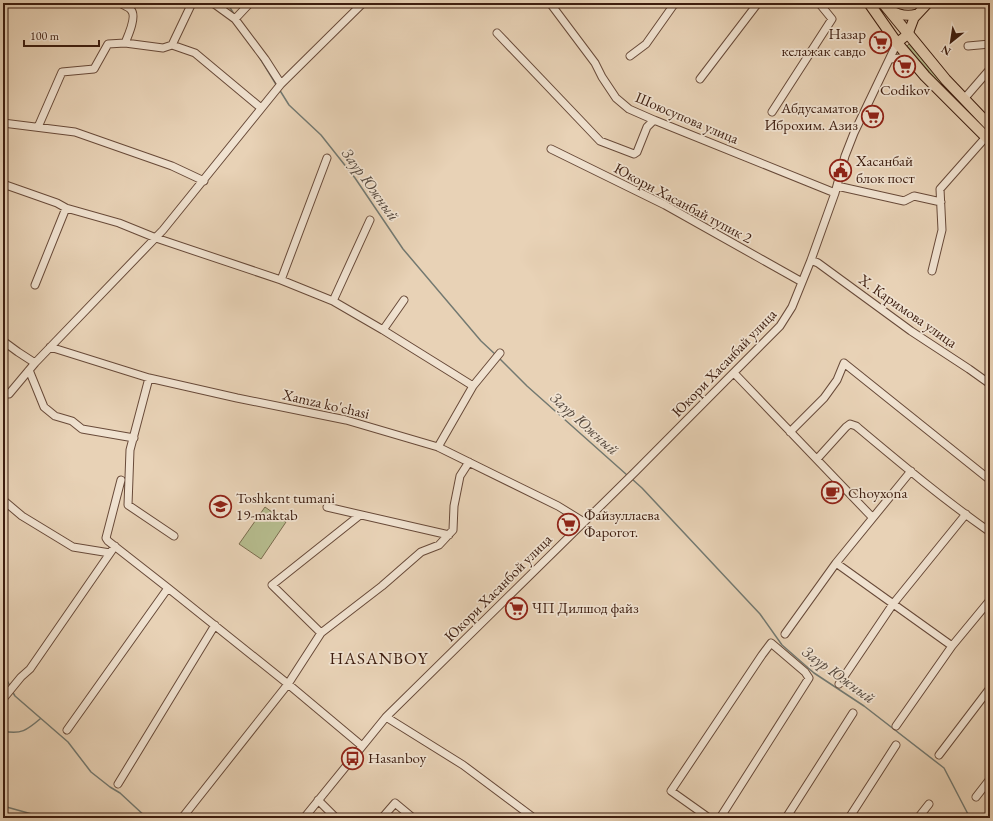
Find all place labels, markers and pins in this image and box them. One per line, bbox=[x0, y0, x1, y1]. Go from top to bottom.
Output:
place label: Назар келажак савдо bbox=[782, 24, 866, 60]
supermarket icon: Назар келажак савдо bbox=[868, 30, 894, 56]
supermarket icon: Codikov bbox=[892, 54, 918, 80]
place label: Codikov bbox=[880, 80, 930, 99]
place label: Абдусаматов Иброхим. Азиз bbox=[764, 98, 858, 134]
supermarket icon: Абдусаматов Иброхим. Азиз bbox=[860, 104, 886, 130]
place label: Хасанбай блок пост bbox=[855, 151, 915, 187]
public building icon: Хасанбай блок пост bbox=[827, 157, 853, 183]
cafe icon: Choyxona bbox=[820, 480, 846, 506]
place label: Choyxona bbox=[848, 483, 907, 502]
place label: Toshkent tumani 19-maktab bbox=[236, 488, 335, 524]
school or university icon: Toshkent tumani 19-maktab bbox=[208, 494, 234, 520]
place label: Файзуллаева Фарогот. bbox=[584, 505, 660, 541]
supermarket icon: Файзуллаева Фарогот. bbox=[556, 511, 582, 537]
supermarket icon: ЧП Дилшод файз bbox=[504, 595, 530, 621]
place label: ЧП Дилшод файз bbox=[532, 598, 639, 617]
bus stop icon: Hasanboy bbox=[339, 745, 365, 771]
place label: Hasanboy bbox=[368, 748, 427, 767]

